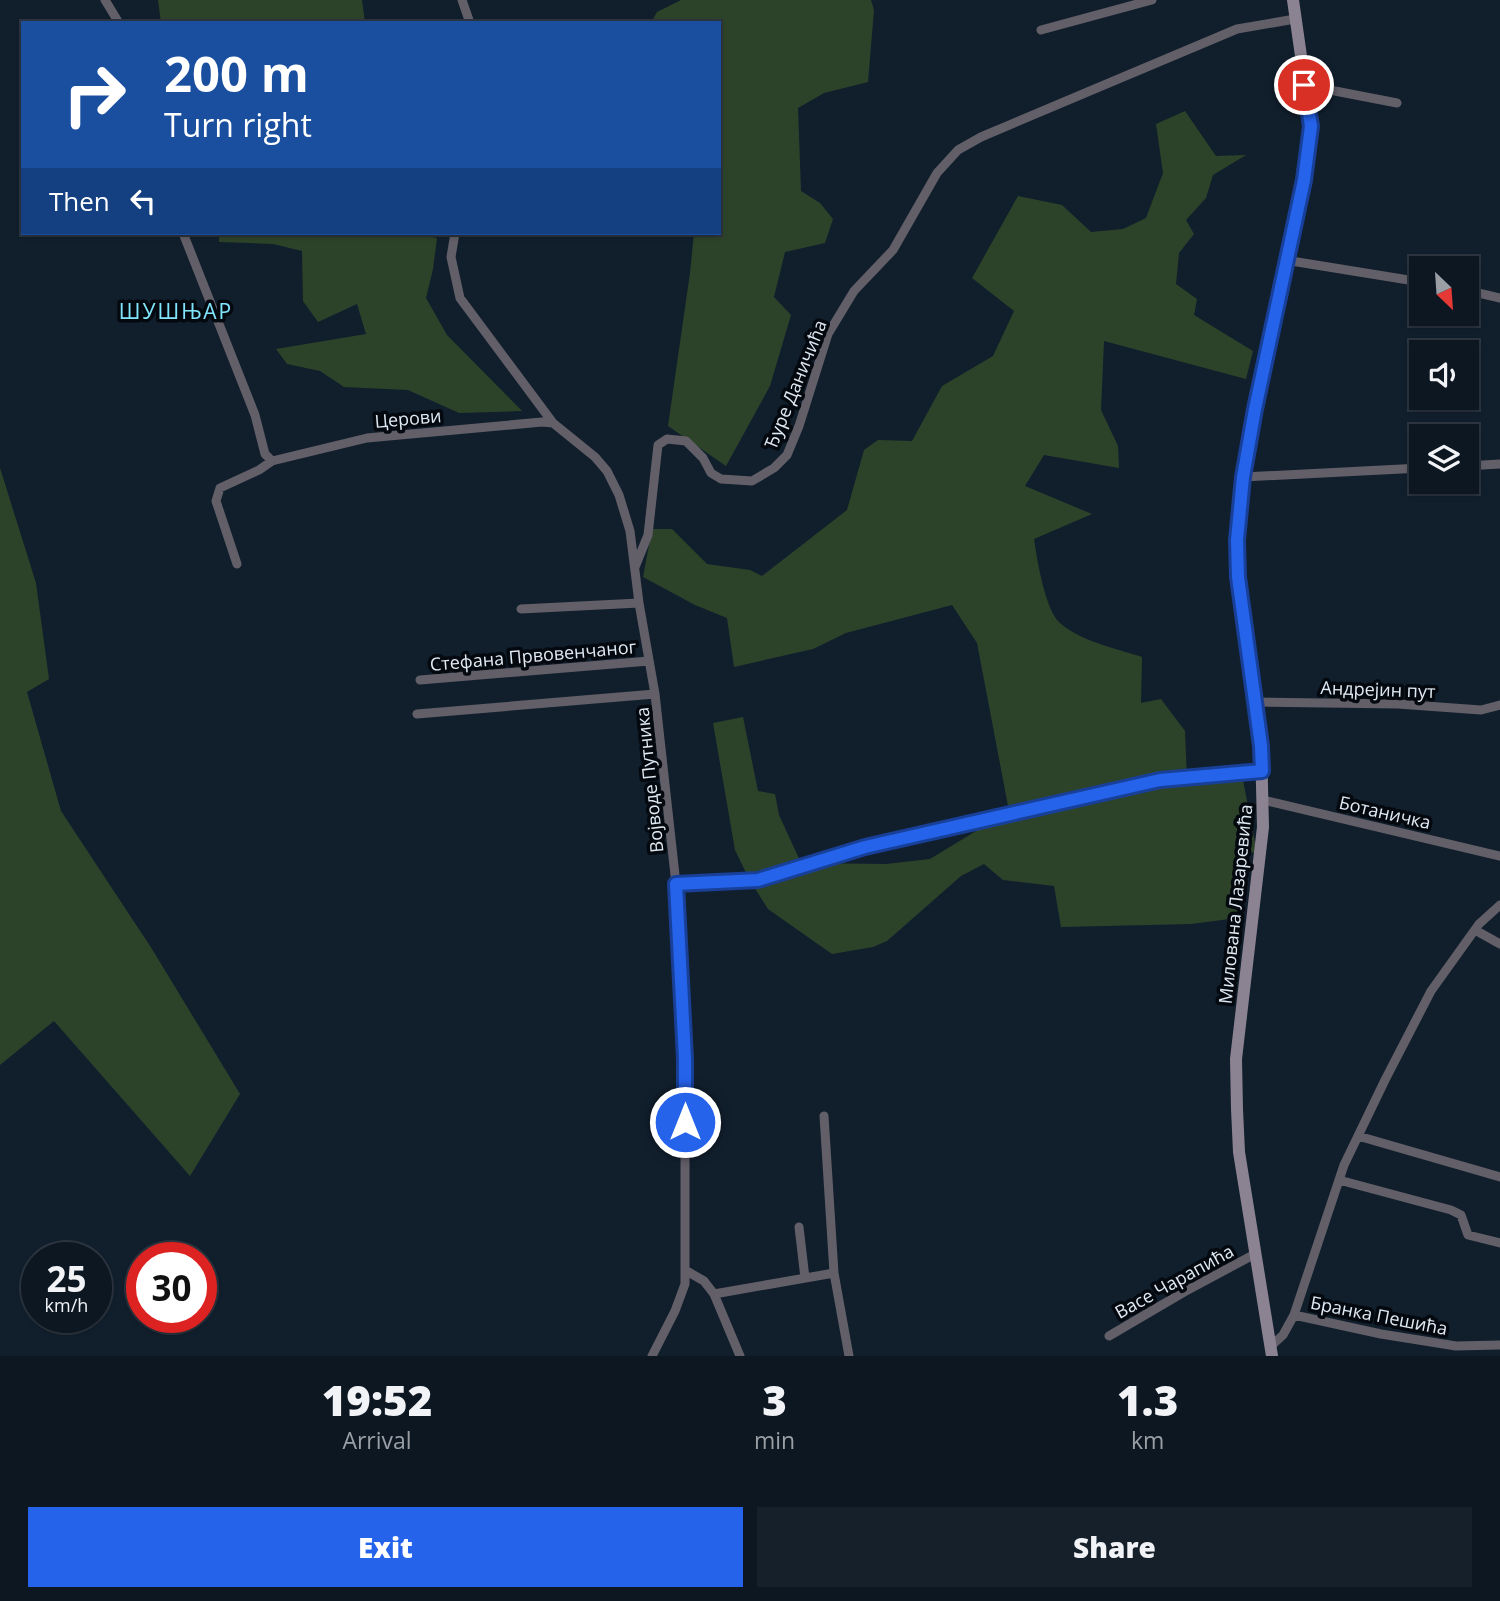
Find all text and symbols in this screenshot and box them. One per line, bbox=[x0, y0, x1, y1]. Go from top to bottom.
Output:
text: 200 m bbox=[164, 40, 309, 106]
icon: right bbox=[49, 49, 140, 140]
pin bbox=[1274, 55, 1334, 115]
icon: arrive bbox=[1285, 66, 1323, 104]
text: Turn right bbox=[164, 103, 312, 146]
icon: left bbox=[124, 182, 162, 220]
text: Then bbox=[49, 183, 110, 219]
north arrow bbox=[1409, 256, 1479, 326]
map controls bbox=[1409, 256, 1479, 494]
district label: ШУШЊАР bbox=[119, 297, 233, 325]
street label: Ђуре Даничића bbox=[758, 316, 832, 452]
button: sound bbox=[1409, 340, 1479, 410]
street label: Церови bbox=[374, 403, 442, 433]
button: layers bbox=[1409, 424, 1479, 494]
street label: Стефана Првовенчаног bbox=[429, 634, 637, 676]
street label: Андрејин пут bbox=[1320, 675, 1436, 703]
street label: Војводе Путника bbox=[629, 706, 669, 854]
street label: Ботаничка bbox=[1337, 790, 1433, 834]
street label: Милована Лазаревића bbox=[1213, 803, 1257, 1005]
position arrow bbox=[648, 1085, 722, 1159]
street label: Васе Чарапића bbox=[1110, 1238, 1238, 1324]
speed limit sign: 30 bbox=[126, 1242, 217, 1333]
text: 25 bbox=[46, 1255, 87, 1302]
street label: Бранка Пешића bbox=[1308, 1290, 1450, 1340]
text: km/h bbox=[45, 1293, 88, 1317]
text: 19:52 bbox=[322, 1371, 432, 1428]
text: 3 bbox=[762, 1371, 787, 1428]
text: 1.3 bbox=[1117, 1371, 1178, 1428]
text: Arrival bbox=[342, 1424, 412, 1456]
text: min bbox=[754, 1424, 795, 1456]
text: km bbox=[1131, 1424, 1164, 1456]
button: Exit bbox=[28, 1507, 743, 1587]
button: Share bbox=[757, 1507, 1472, 1587]

